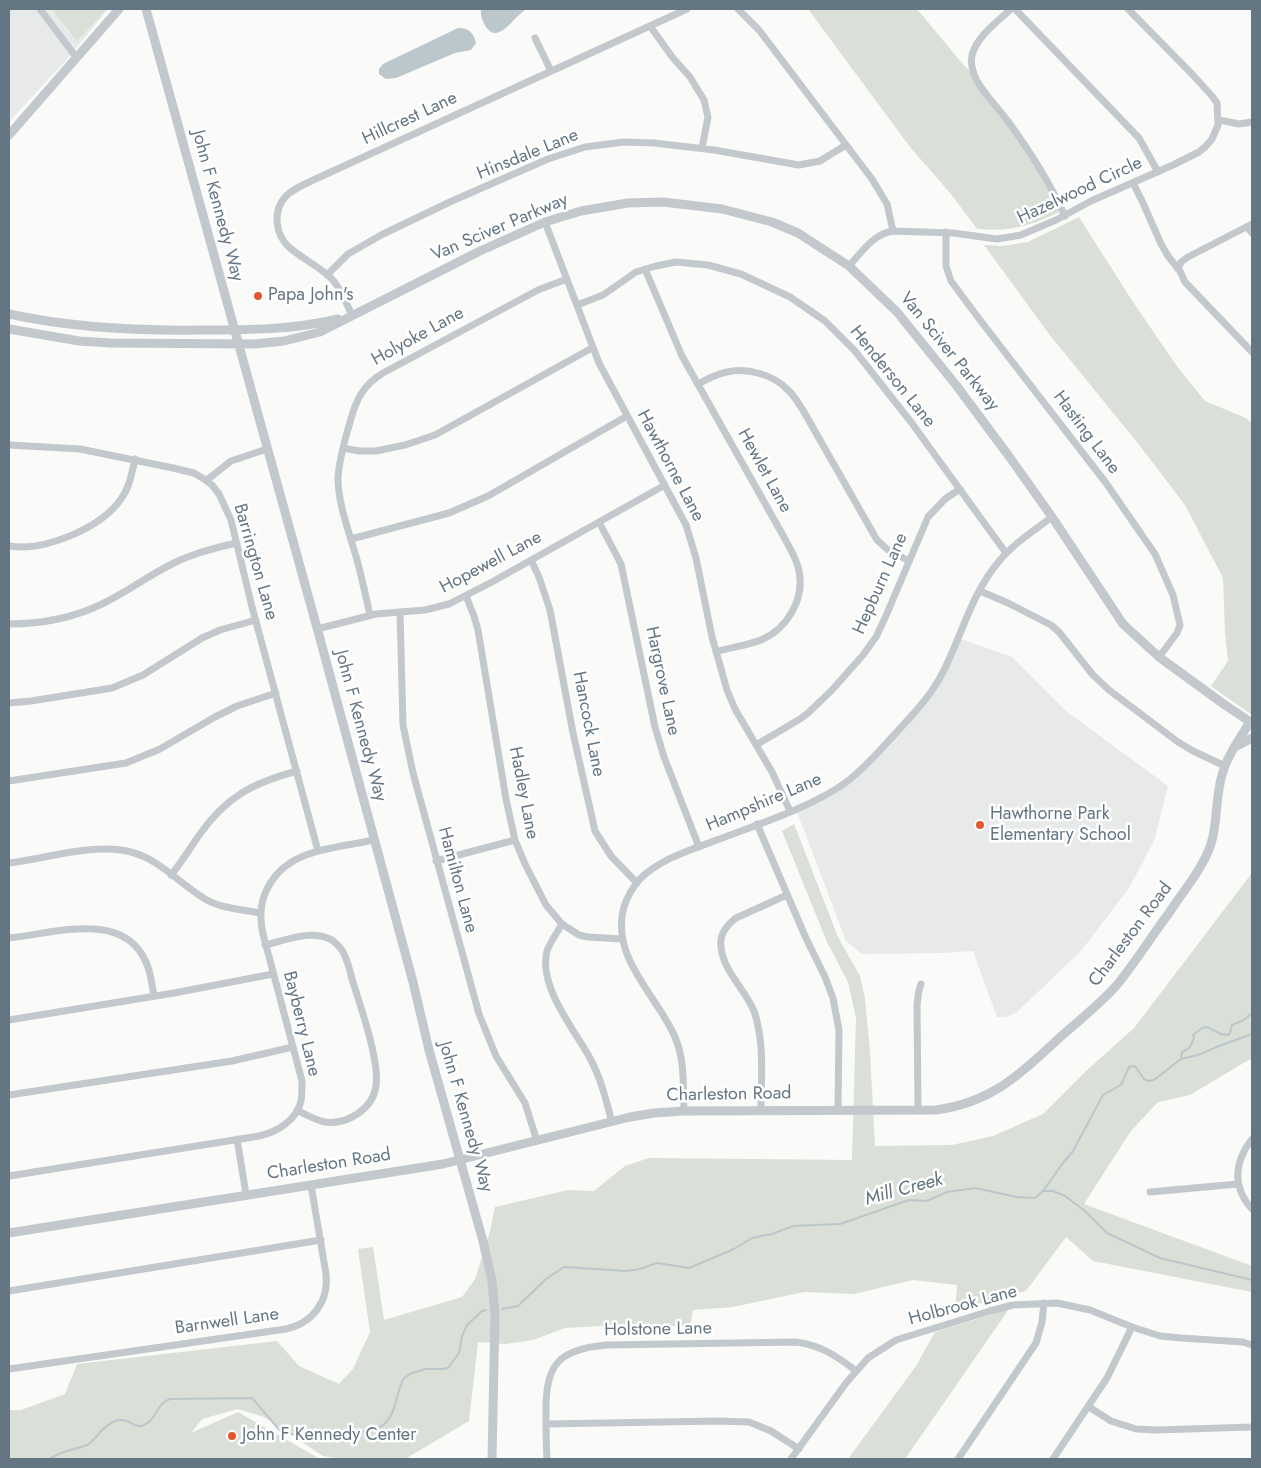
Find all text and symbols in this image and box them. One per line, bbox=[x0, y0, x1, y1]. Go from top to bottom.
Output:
street label: Hillcrest Lane bbox=[359, 88, 461, 150]
street label: Hinsdale Lane bbox=[474, 125, 582, 185]
street label: John F Kennedy Way bbox=[186, 128, 248, 284]
street label: Hazelwood Circle bbox=[1014, 153, 1146, 229]
street label: Van Sciver Parkway bbox=[428, 189, 572, 267]
place label: Papa John's bbox=[268, 285, 353, 307]
street label: Van Sciver Parkway bbox=[895, 288, 1003, 416]
marker: Papa John's bbox=[252, 290, 264, 302]
street label: Holyoke Lane bbox=[368, 303, 468, 371]
street label: Henderson Lane bbox=[844, 322, 940, 432]
street label: Hasting Lane bbox=[1048, 387, 1124, 479]
street label: Hawthorne Lane bbox=[632, 407, 708, 525]
street label: Hewlet Lane bbox=[732, 425, 796, 517]
street label: Barrington Lane bbox=[228, 501, 282, 623]
street label: Hopewell Lane bbox=[436, 527, 546, 599]
street label: Hepburn Lane bbox=[849, 530, 913, 638]
street label: Hargrove Lane bbox=[640, 624, 684, 738]
street label: John F Kennedy Way bbox=[329, 648, 391, 804]
street label: Hancock Lane bbox=[567, 670, 609, 778]
street label: Hadley Lane bbox=[503, 745, 543, 841]
street label: Hampshire Lane bbox=[703, 769, 825, 837]
place label: Hawthorne Park Elementary School bbox=[990, 804, 1131, 846]
marker: Hawthorne Park Elementary School bbox=[974, 819, 986, 831]
street label: Hamilton Lane bbox=[432, 825, 482, 935]
street label: Charleston Road bbox=[1085, 879, 1177, 991]
street label: Bayberry Lane bbox=[277, 969, 325, 1079]
street label: John F Kennedy Way bbox=[433, 1039, 497, 1195]
street label: Charleston Road bbox=[666, 1083, 792, 1107]
street label: Charleston Road bbox=[266, 1145, 392, 1185]
water label: Mill Creek bbox=[863, 1169, 945, 1211]
street label: Holbrook Lane bbox=[906, 1281, 1020, 1331]
street label: Barnwell Lane bbox=[174, 1304, 280, 1340]
street label: Holstone Lane bbox=[604, 1318, 712, 1342]
place label: John F Kennedy Center bbox=[242, 1425, 416, 1447]
marker: John F Kennedy Center bbox=[226, 1430, 238, 1442]

